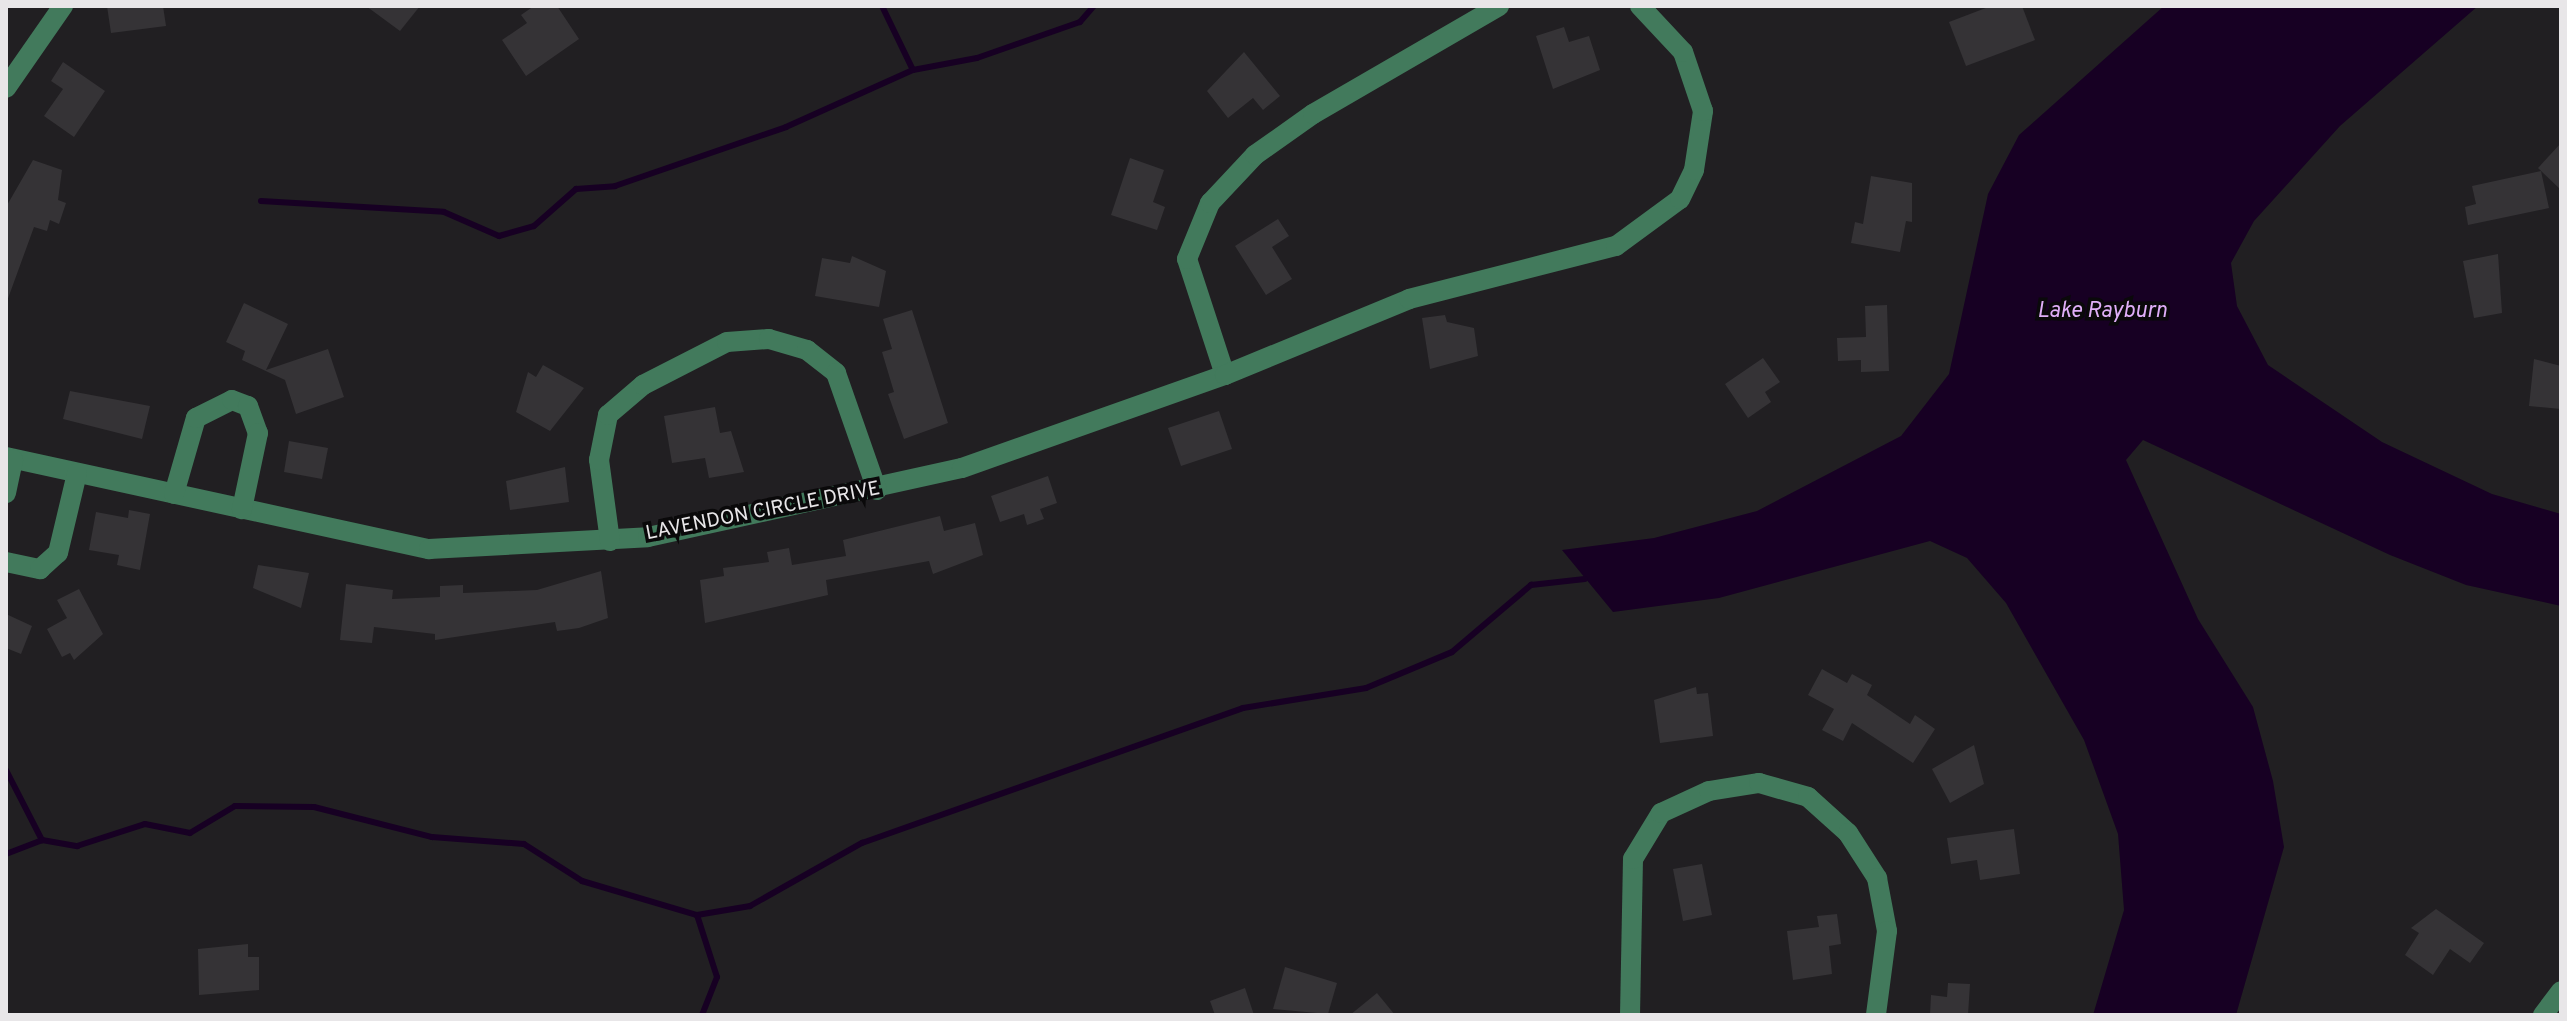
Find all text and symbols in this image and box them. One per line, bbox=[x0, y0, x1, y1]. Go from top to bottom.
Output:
water label: Lake Rayburn bbox=[2037, 299, 2167, 325]
street label: LAVENDON CIRCLE DRIVE bbox=[644, 478, 882, 546]

